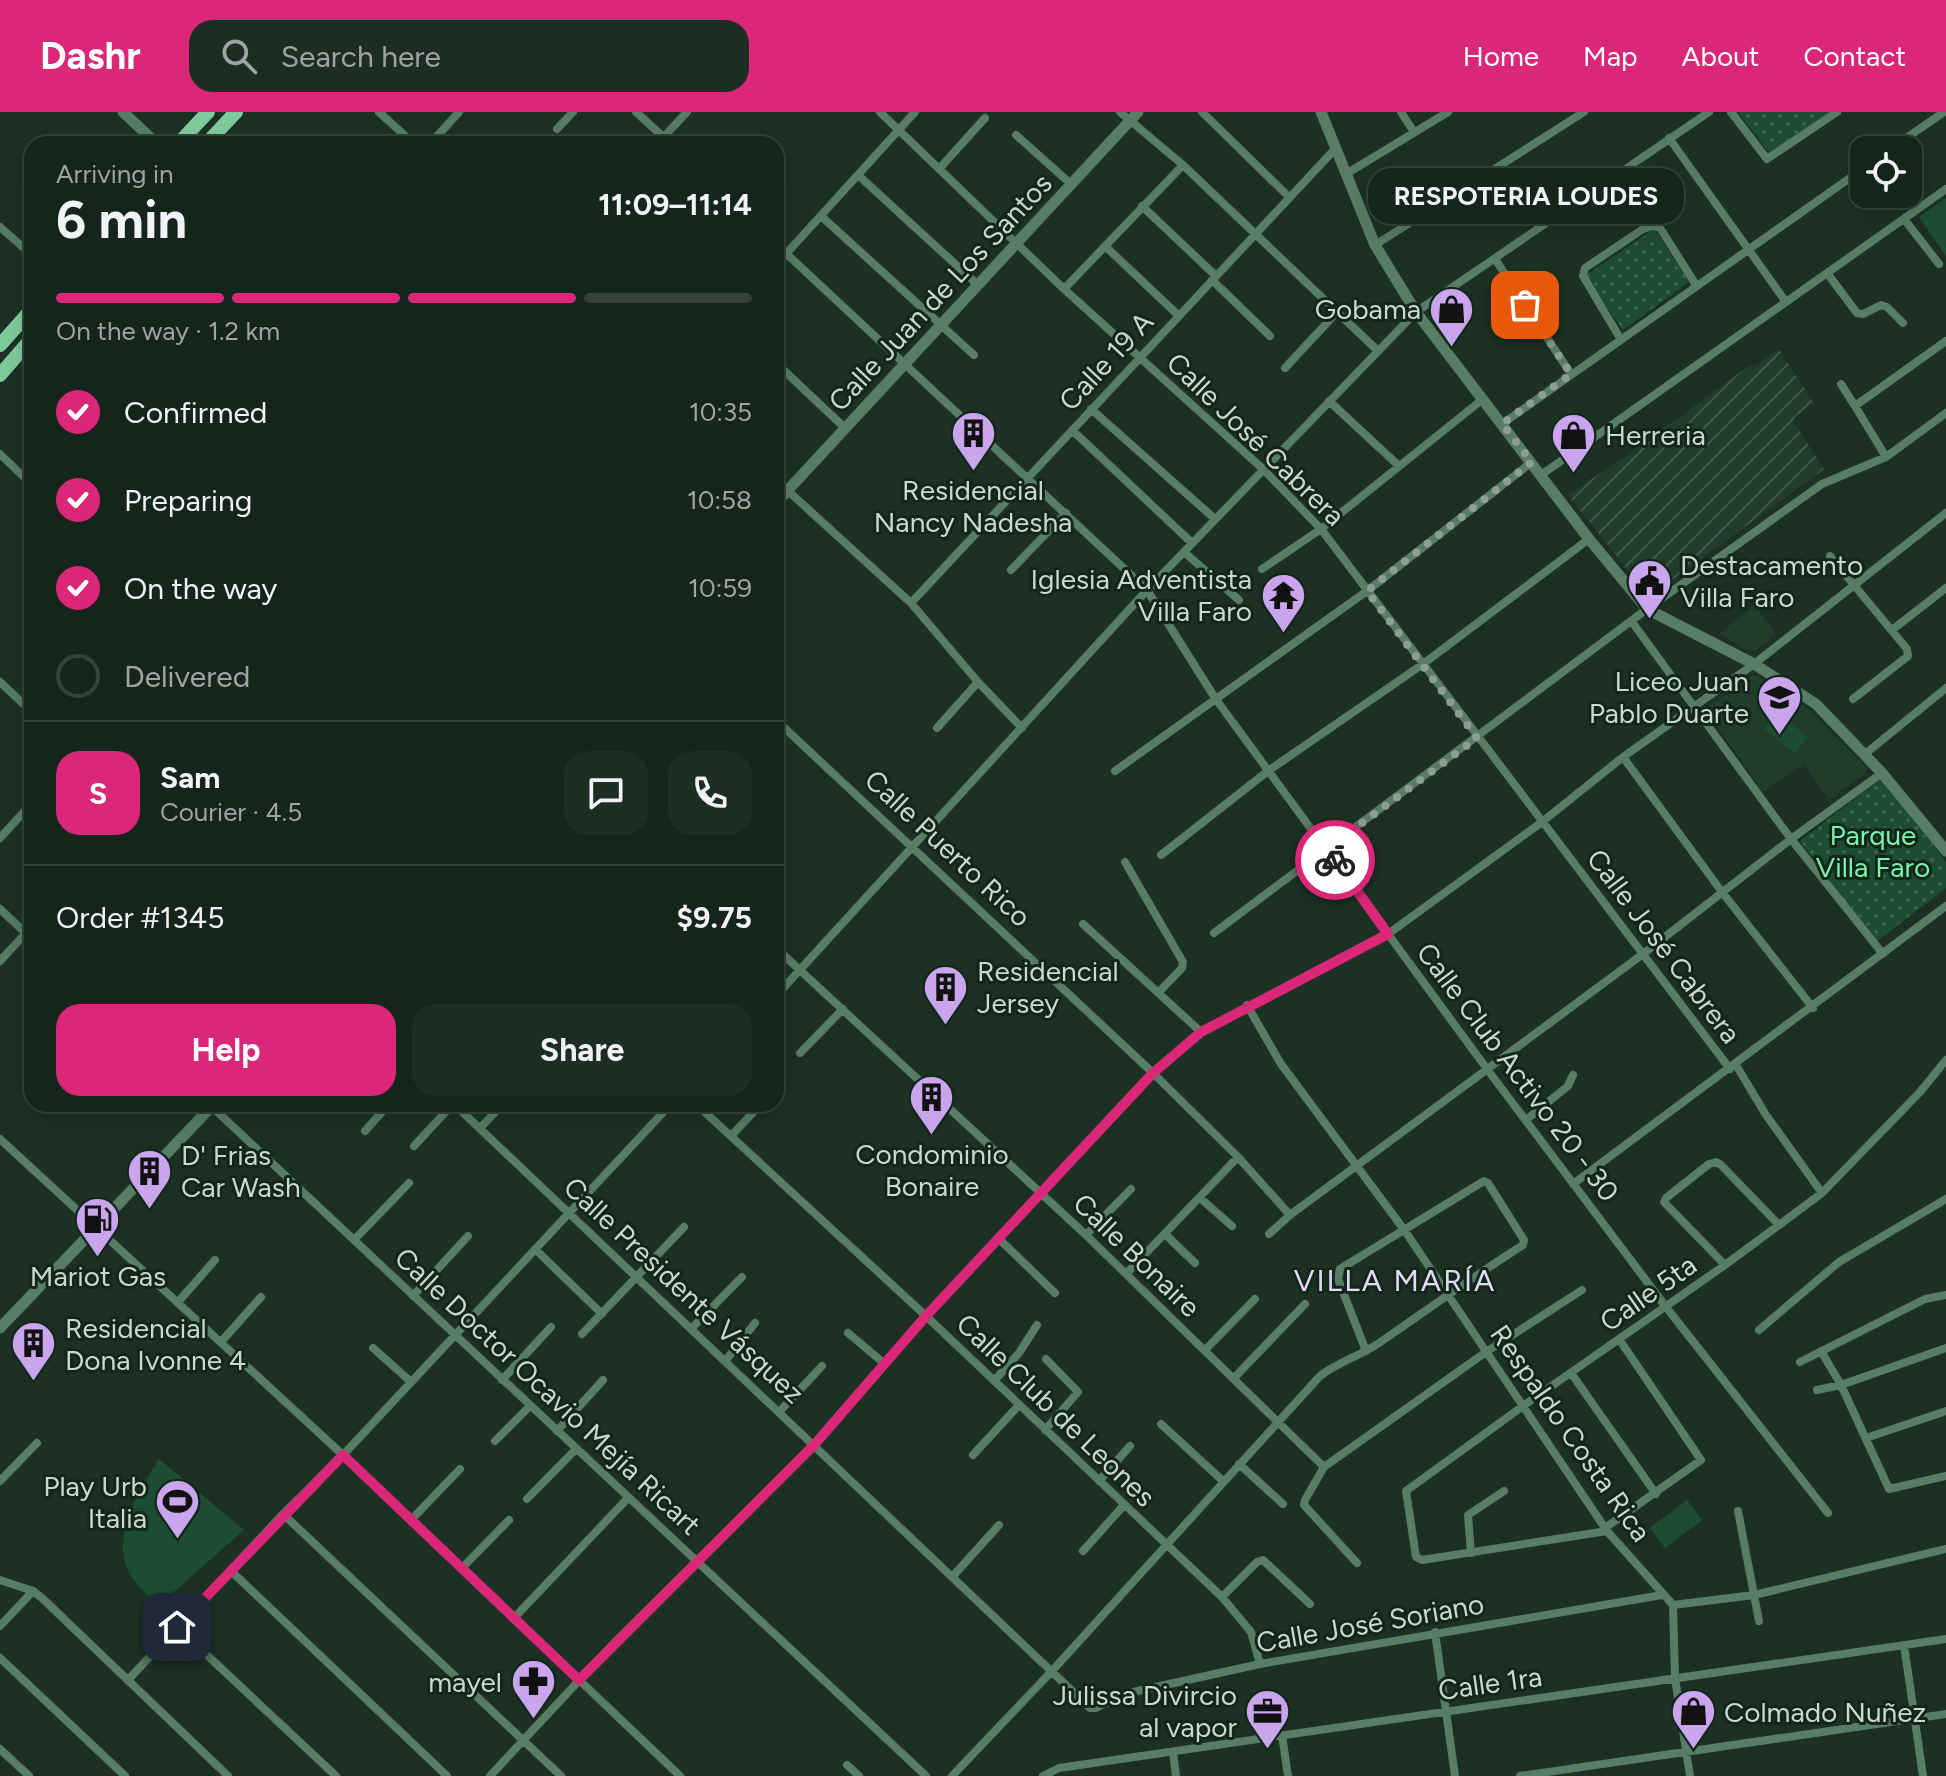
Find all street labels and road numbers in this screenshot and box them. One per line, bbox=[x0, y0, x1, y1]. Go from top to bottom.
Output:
street label: Calle Juan de Los Santos bbox=[821, 166, 1059, 418]
street label: Calle 19 A bbox=[1052, 305, 1160, 417]
street label: Calle José Cabrera bbox=[1160, 345, 1352, 533]
street label: Calle Puerto Rico bbox=[858, 762, 1038, 934]
street label: Calle José Cabrera bbox=[1580, 842, 1748, 1050]
street label: Calle Club Activo 20 - 30 bbox=[1410, 936, 1626, 1208]
street label: Calle Presidente Vásquez bbox=[557, 1170, 811, 1410]
street label: Calle Bonaire bbox=[1066, 1186, 1208, 1324]
street label: Calle Doctor Ocavio Mejía Ricart bbox=[388, 1240, 708, 1542]
street label: Calle 5ta bbox=[1593, 1248, 1703, 1338]
street label: Calle Club de Leones bbox=[950, 1306, 1162, 1514]
street label: Respaldo Costa Rica bbox=[1483, 1318, 1659, 1548]
street label: Calle José Soriano bbox=[1254, 1586, 1486, 1660]
street label: Calle 1ra bbox=[1436, 1659, 1544, 1707]

